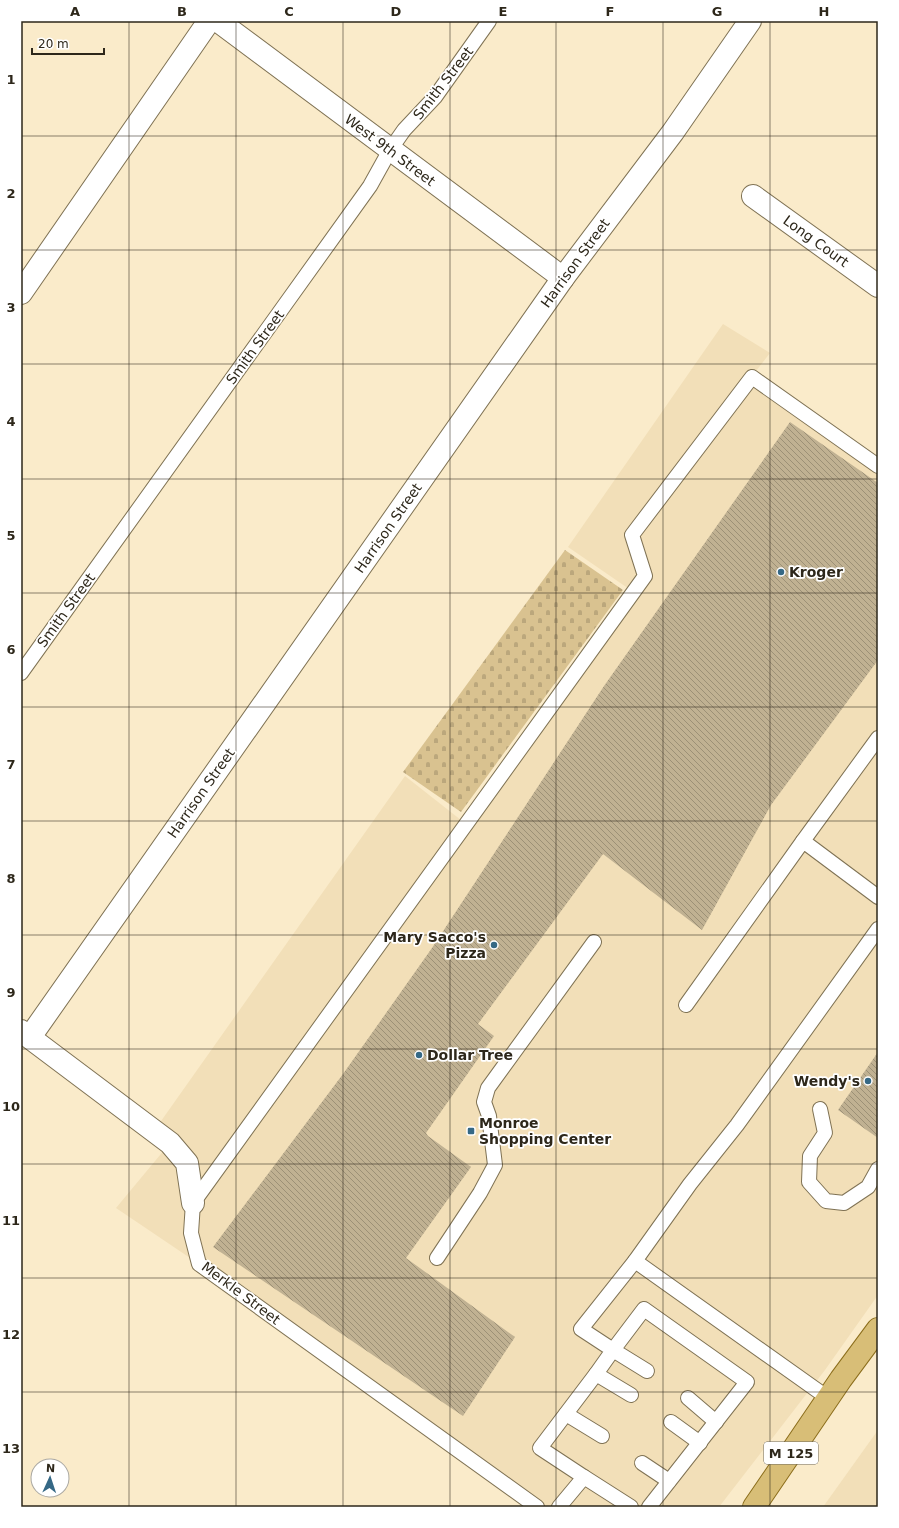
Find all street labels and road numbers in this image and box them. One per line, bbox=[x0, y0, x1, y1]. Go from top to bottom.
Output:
street label: Smith Street bbox=[410, 43, 477, 123]
street label: West 9th Street bbox=[342, 111, 439, 190]
street label: Long Court bbox=[780, 212, 852, 270]
street label: Harrison Street bbox=[537, 215, 613, 311]
street label: Smith Street bbox=[223, 306, 288, 387]
street label: Harrison Street bbox=[351, 480, 425, 576]
street label: Smith Street bbox=[34, 569, 99, 650]
street label: Harrison Street bbox=[164, 745, 238, 841]
street label: Merkle Street bbox=[199, 1258, 284, 1328]
road number: M 125 bbox=[764, 1442, 818, 1464]

